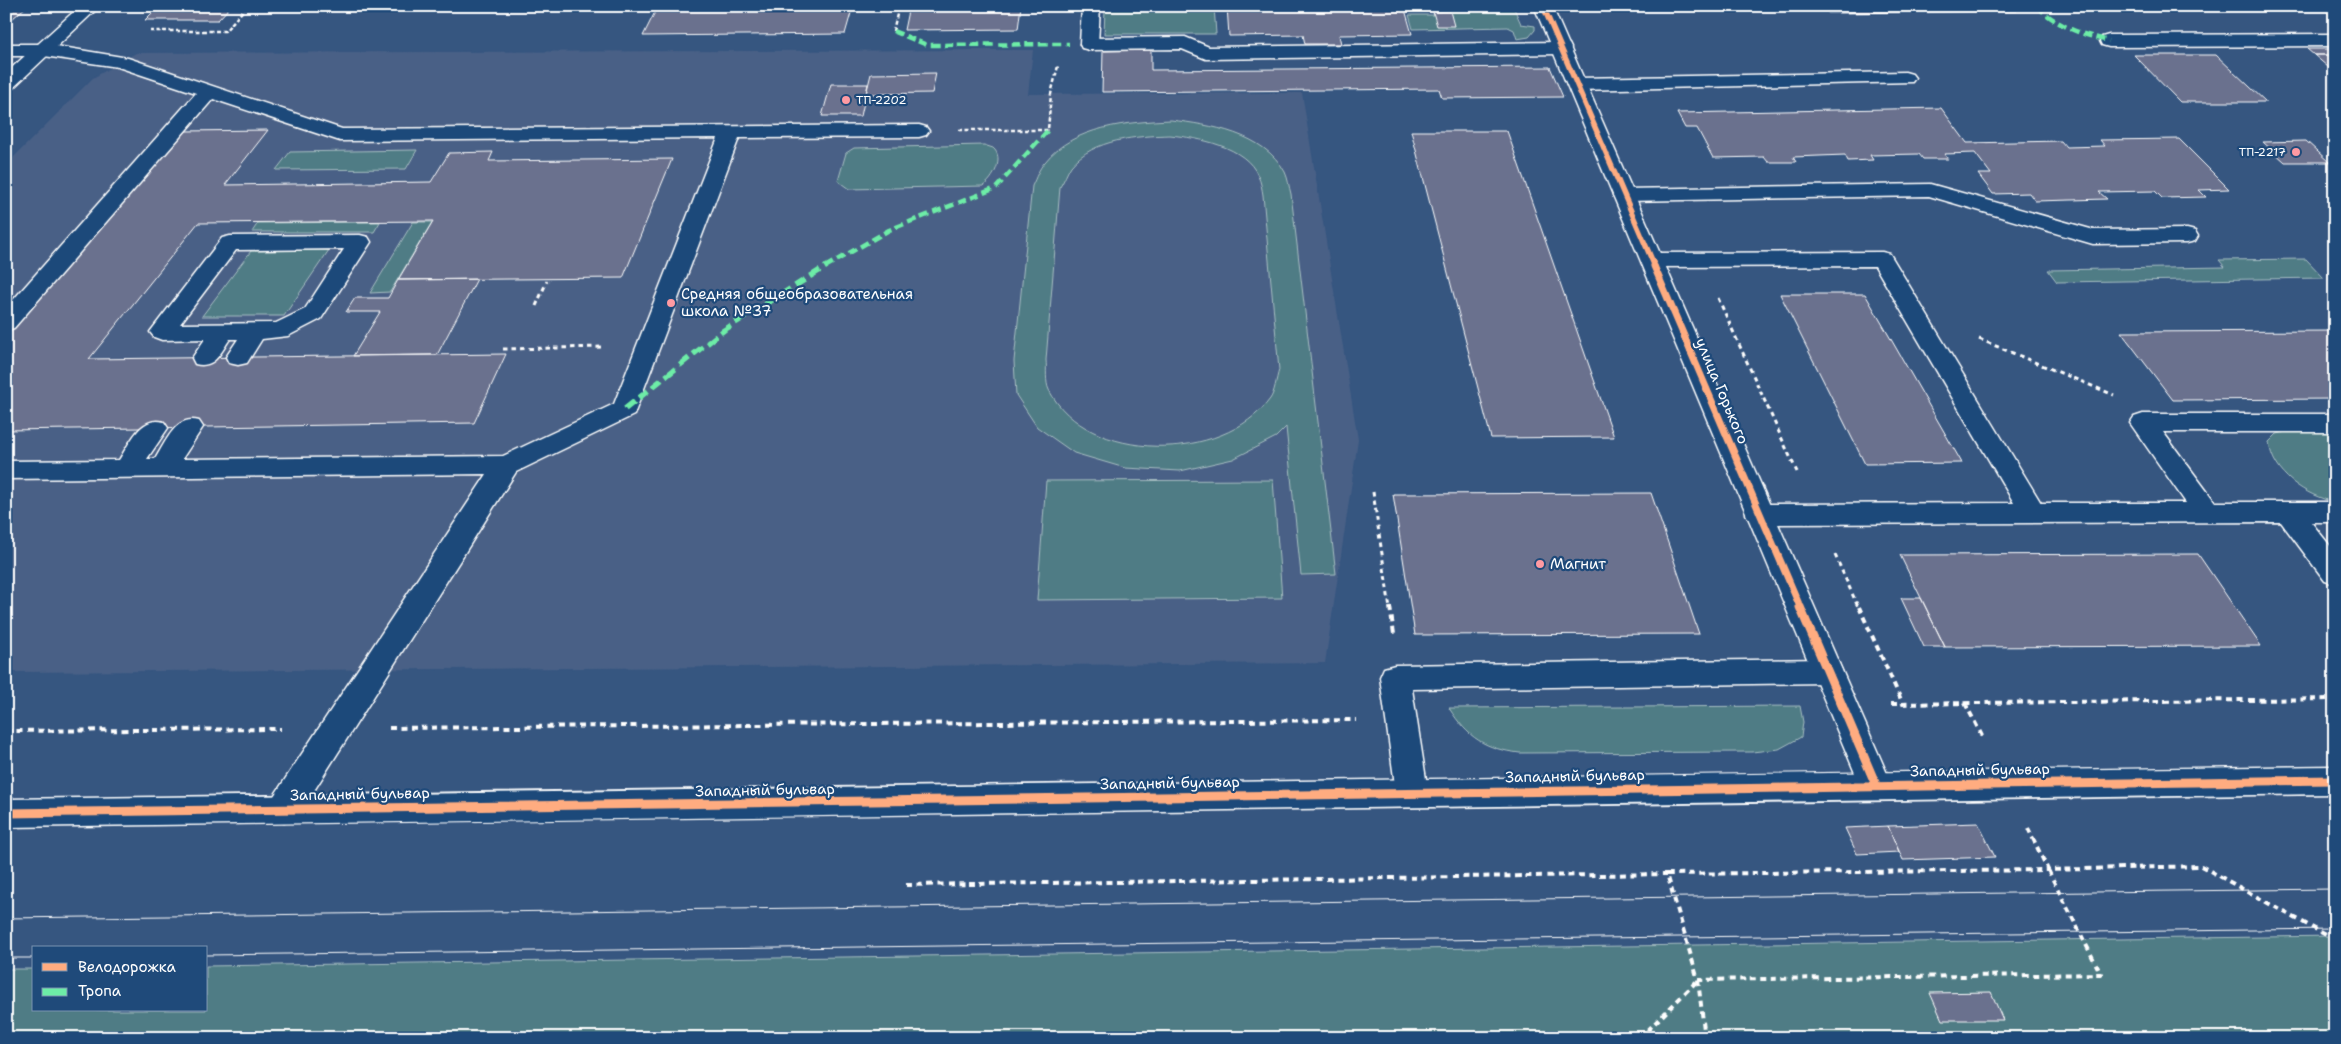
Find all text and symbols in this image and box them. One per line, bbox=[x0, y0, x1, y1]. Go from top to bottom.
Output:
place label: ТП-2202 bbox=[856, 92, 907, 108]
marker: ТП-2202 bbox=[840, 94, 852, 106]
place label: ТП-2217 bbox=[2239, 144, 2286, 160]
marker: ТП-2217 bbox=[2290, 146, 2302, 158]
place label: Средняя общеобразовательная школа №37 bbox=[681, 284, 913, 321]
marker: Средняя общеобразовательная школа №37 bbox=[665, 297, 677, 309]
street label: улица Горького bbox=[1691, 335, 1753, 447]
place label: Магнит bbox=[1550, 554, 1606, 574]
marker: Магнит bbox=[1534, 558, 1546, 570]
street label: Западный бульвар bbox=[1910, 759, 2050, 781]
street label: Западный бульвар bbox=[1505, 765, 1645, 787]
street label: Западный бульвар bbox=[1100, 772, 1240, 794]
street label: Западный бульвар bbox=[695, 779, 835, 801]
street label: Западный бульвар bbox=[290, 783, 430, 805]
legend bbox=[32, 946, 208, 1012]
text: Велодорожка bbox=[78, 957, 177, 977]
text: Тропа bbox=[78, 981, 122, 1001]

